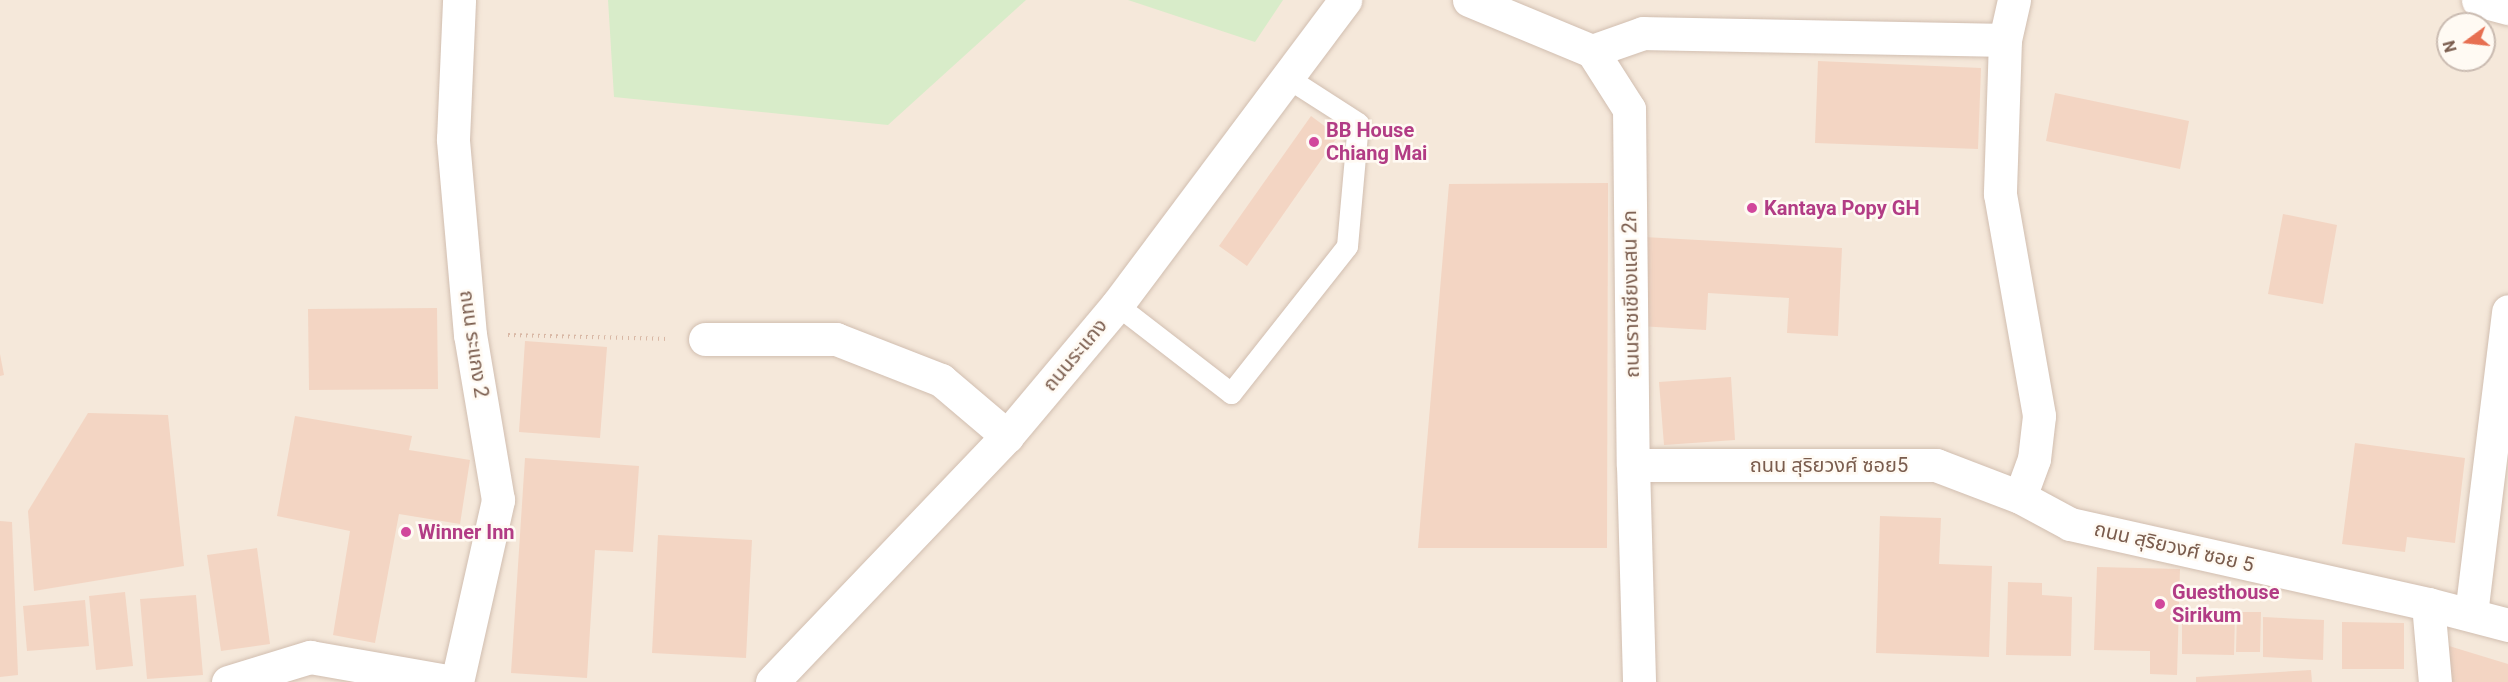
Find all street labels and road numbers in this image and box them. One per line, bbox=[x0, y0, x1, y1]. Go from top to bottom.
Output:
street label: ถนนราชเชียงแสน 2ก bbox=[1618, 210, 1644, 378]
street label: ถนน ระแกง 2 bbox=[455, 289, 493, 399]
street label: ถนนระแกง bbox=[1038, 314, 1112, 396]
street label: ถนน สุริยวงศ์ ซอย5 bbox=[1750, 453, 1908, 477]
street label: ถนน สุริยวงศ์ ซอย 5 bbox=[2092, 517, 2256, 577]

